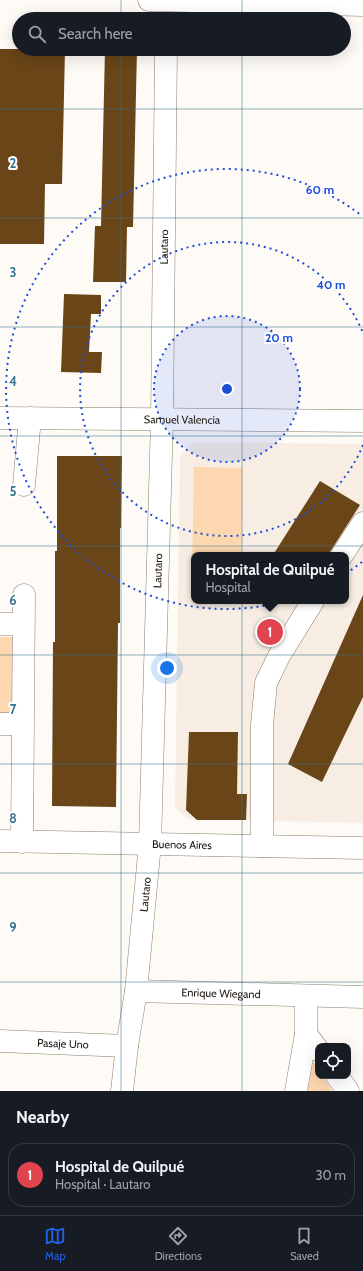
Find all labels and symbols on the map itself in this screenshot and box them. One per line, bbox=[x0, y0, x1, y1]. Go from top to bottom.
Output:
text: 2 bbox=[10, 155, 17, 171]
text: 60 m bbox=[306, 182, 334, 197]
street label: Lautaro bbox=[157, 229, 171, 264]
text: 3 bbox=[9, 264, 17, 280]
text: 40 m bbox=[316, 277, 346, 292]
text: 20 m bbox=[265, 330, 293, 345]
text: 4 bbox=[9, 373, 17, 389]
centre of rings bbox=[220, 382, 234, 396]
street label: Samuel Valencia bbox=[144, 412, 221, 427]
text: 5 bbox=[10, 483, 17, 499]
street label: Lautaro bbox=[150, 553, 165, 588]
text: 6 bbox=[9, 592, 17, 608]
pin: 1 bbox=[257, 617, 283, 647]
your location bbox=[157, 658, 177, 678]
text: 7 bbox=[10, 701, 17, 717]
text: 8 bbox=[9, 810, 17, 826]
street label: Buenos Aires bbox=[152, 837, 212, 852]
street label: Lautaro bbox=[137, 876, 154, 913]
text: 9 bbox=[9, 919, 17, 935]
street label: Enrique Wiegand bbox=[181, 985, 261, 1001]
street label: Pasaje Uno bbox=[37, 1035, 89, 1051]

